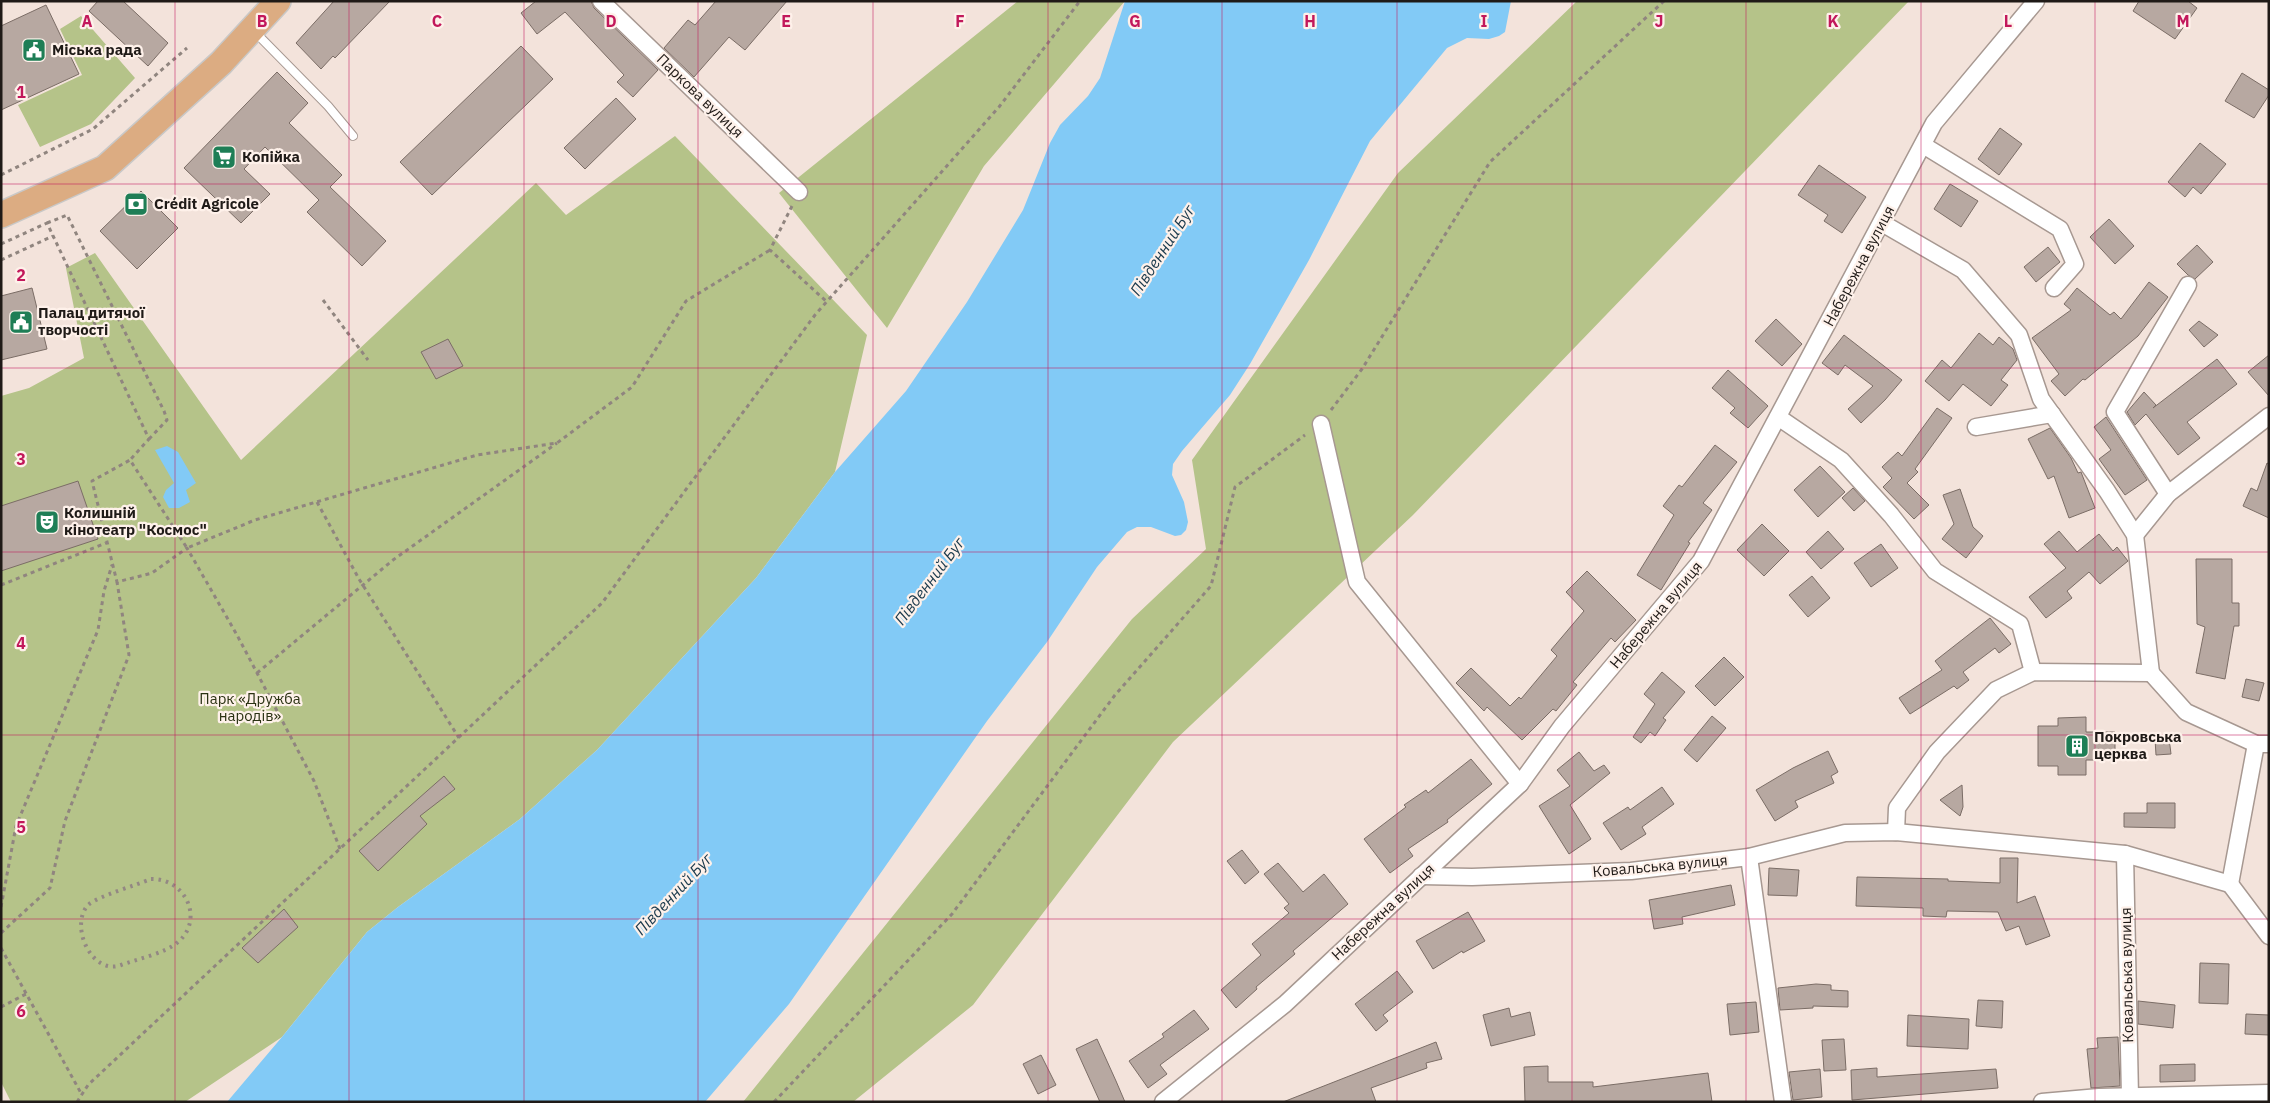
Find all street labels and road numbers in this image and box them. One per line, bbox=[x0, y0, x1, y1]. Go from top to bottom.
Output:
street label: Паркова вулиця bbox=[653, 49, 748, 142]
street label: Набережна вулиця bbox=[1819, 202, 1898, 329]
street label: Набережна вулиця bbox=[1605, 557, 1706, 672]
street label: Ковальська вулиця bbox=[1592, 850, 1728, 881]
street label: Набережна вулиця bbox=[1327, 859, 1438, 964]
street label: Ковальська вулиця bbox=[2116, 907, 2137, 1043]

